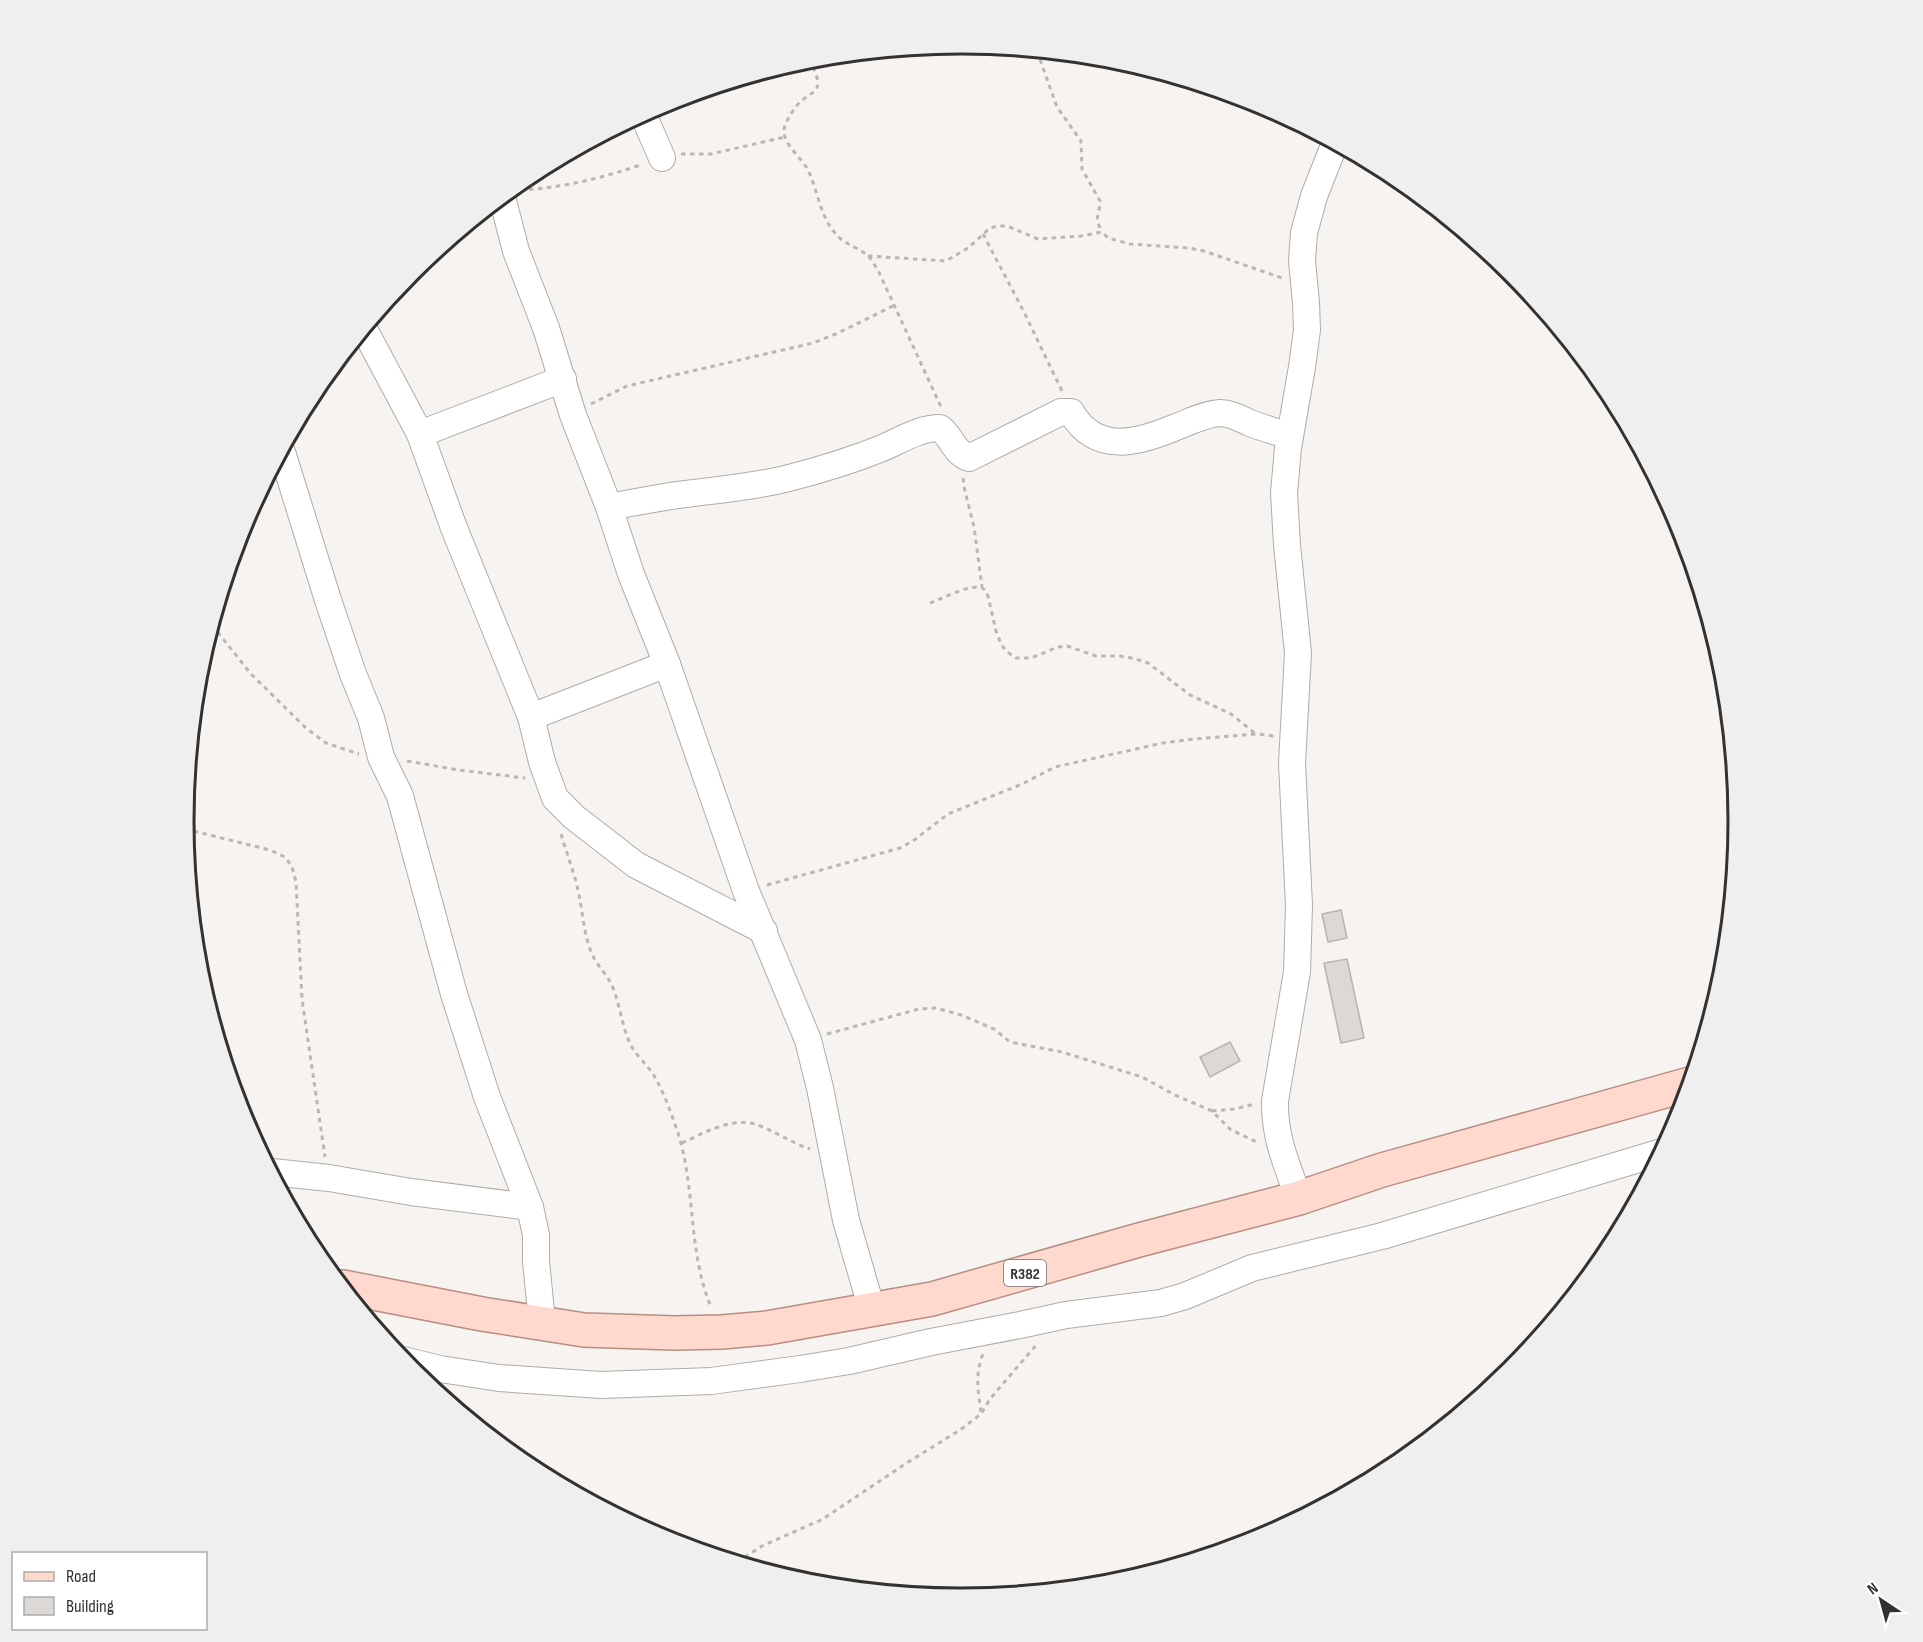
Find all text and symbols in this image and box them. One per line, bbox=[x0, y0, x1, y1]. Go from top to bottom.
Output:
road number: R382 bbox=[1004, 1260, 1046, 1286]
legend bbox=[12, 1552, 207, 1630]
text: Road bbox=[66, 1566, 96, 1587]
north arrow bbox=[1851, 1570, 1911, 1630]
text: N bbox=[1864, 1579, 1882, 1599]
text: Building bbox=[66, 1596, 114, 1617]

